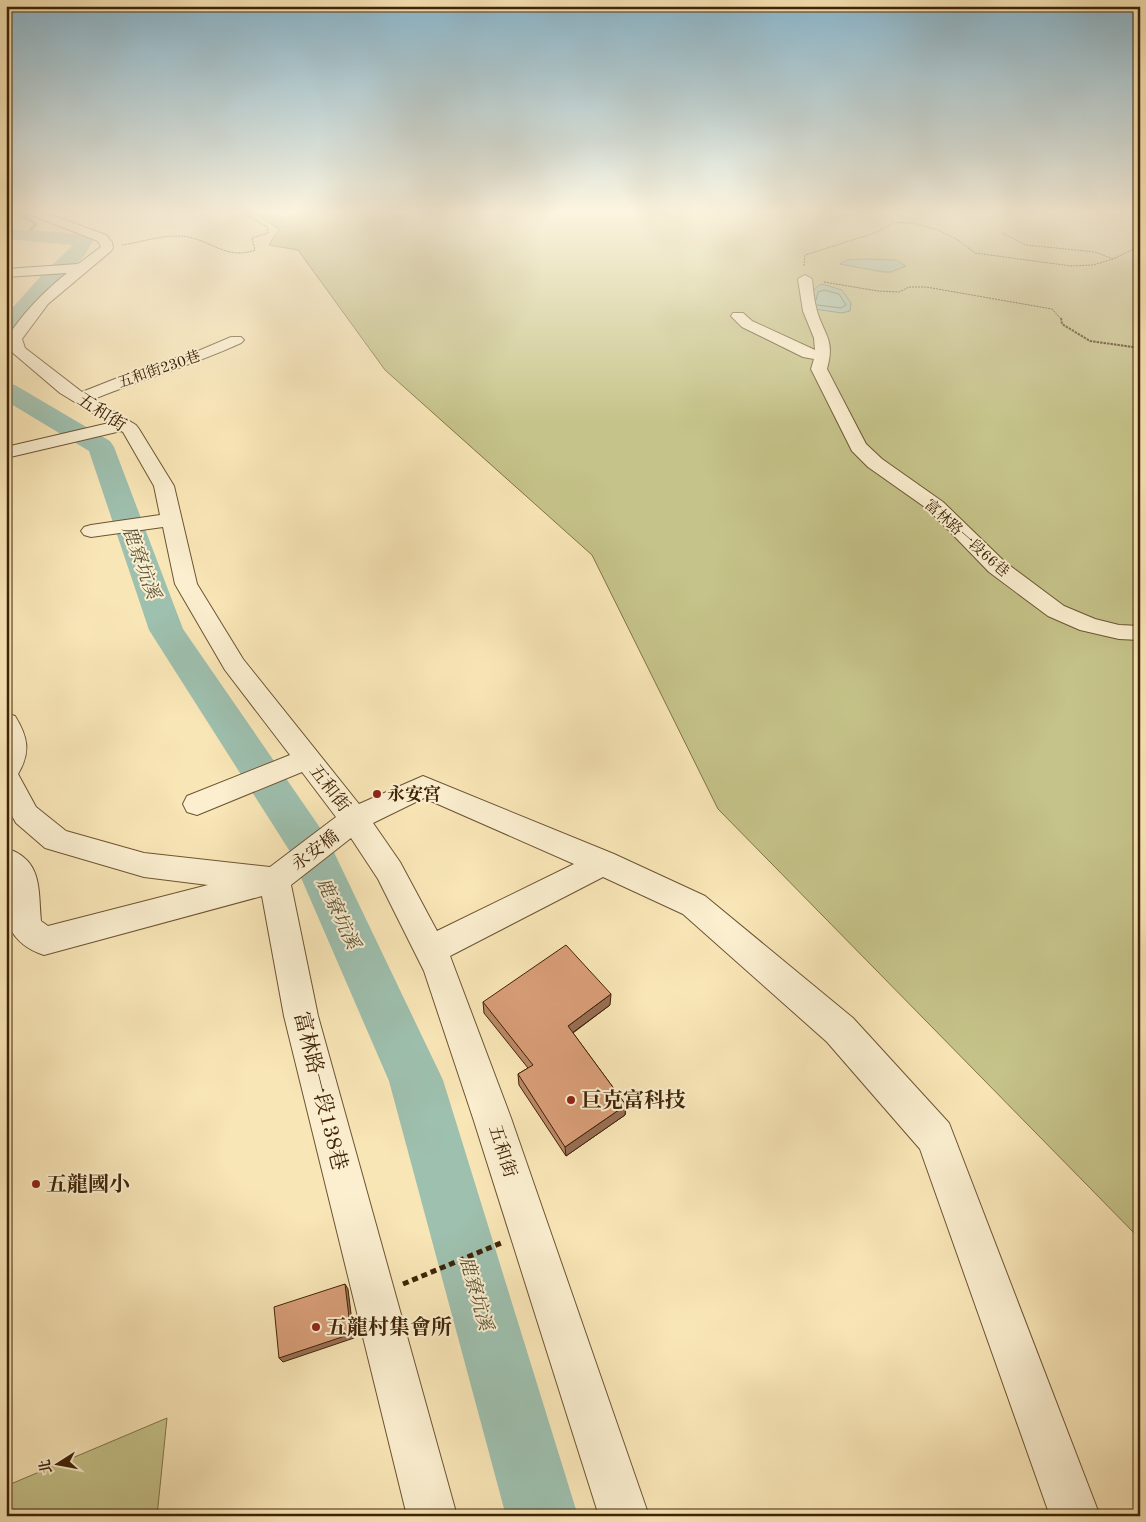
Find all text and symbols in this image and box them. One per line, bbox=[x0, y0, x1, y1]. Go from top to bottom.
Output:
street label: 五和街230巷 bbox=[116, 347, 203, 392]
street label: 五和街 bbox=[74, 389, 130, 435]
street label: 富林路一段66巷 bbox=[921, 496, 1012, 581]
water label: 鹿寮坑溪 bbox=[118, 523, 165, 604]
street label: 五和街 bbox=[305, 761, 355, 815]
place label: 永安宮 bbox=[387, 784, 441, 804]
marker: 永安宮 bbox=[371, 788, 383, 800]
street label: 永安橋 bbox=[287, 826, 343, 874]
water label: 鹿寮坑溪 bbox=[312, 874, 365, 954]
street label: 富林路一段138巷 bbox=[290, 1009, 351, 1173]
place label: 巨克富科技 bbox=[581, 1088, 686, 1112]
marker: 巨克富科技 bbox=[565, 1094, 577, 1106]
street label: 五和街 bbox=[485, 1122, 521, 1180]
place label: 五龍國小 bbox=[46, 1173, 130, 1196]
marker: 五龍國小 bbox=[30, 1178, 42, 1190]
water label: 鹿寮坑溪 bbox=[455, 1254, 498, 1335]
place label: 五龍村集會所 bbox=[326, 1316, 452, 1339]
marker: 五龍村集會所 bbox=[310, 1321, 322, 1333]
north arrow bbox=[32, 1440, 82, 1490]
text: 北 bbox=[37, 1458, 54, 1475]

